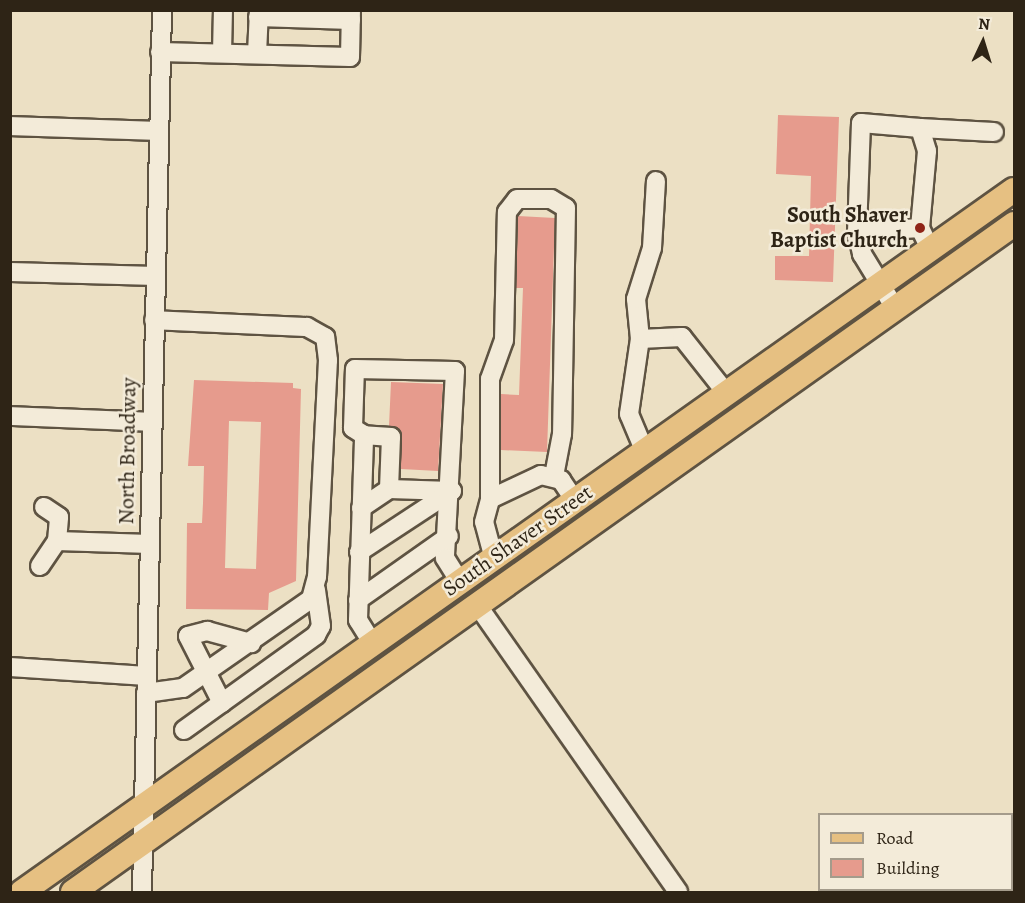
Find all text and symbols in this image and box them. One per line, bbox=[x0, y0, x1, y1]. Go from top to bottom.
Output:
north arrow bbox=[953, 12, 1013, 72]
text: N bbox=[978, 13, 991, 35]
place label: South Shaver Baptist Church bbox=[770, 202, 908, 254]
marker: South Shaver Baptist Church bbox=[913, 221, 927, 235]
street label: North Broadway bbox=[114, 377, 142, 525]
street label: South Shaver Street bbox=[438, 480, 598, 602]
legend bbox=[818, 813, 1013, 891]
text: Road bbox=[876, 826, 913, 850]
text: Building bbox=[876, 856, 940, 880]

